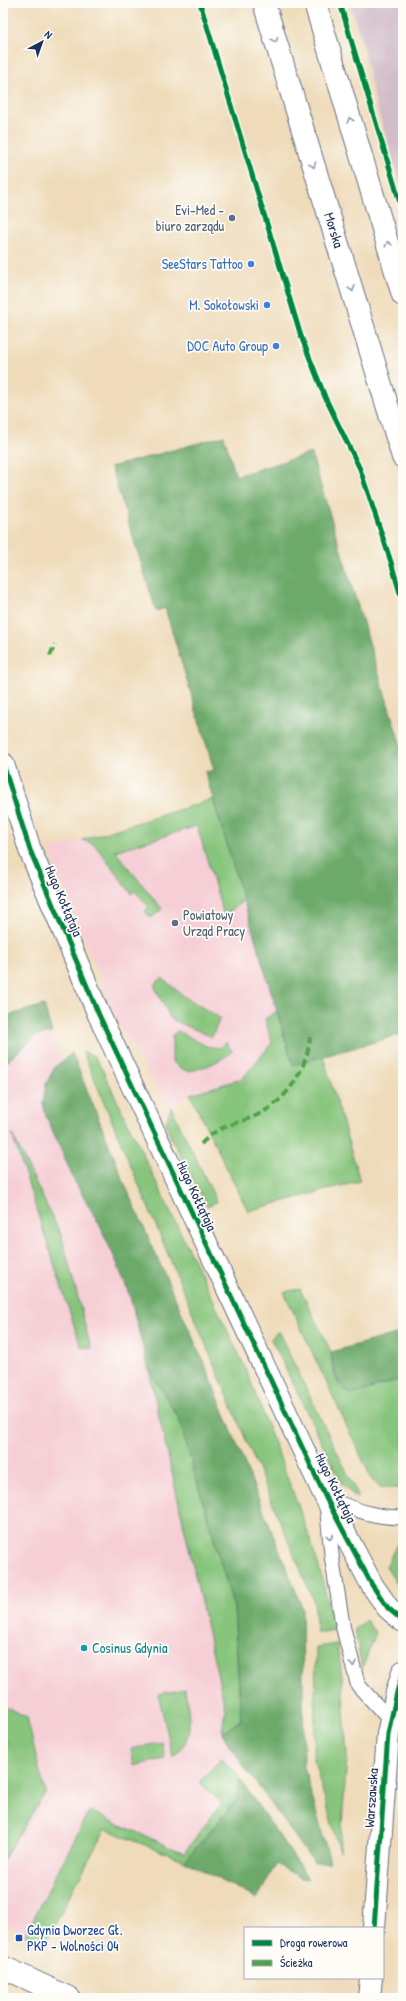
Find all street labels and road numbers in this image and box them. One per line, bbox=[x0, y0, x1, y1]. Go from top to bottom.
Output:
street label: Morska bbox=[320, 210, 349, 250]
street label: Hugo Kołłątaja bbox=[40, 862, 88, 940]
street label: Hugo Kołłątaja bbox=[172, 1158, 222, 1235]
street label: Hugo Kołłątaja bbox=[310, 1450, 362, 1527]
street label: Warszawska bbox=[359, 1767, 382, 1828]

